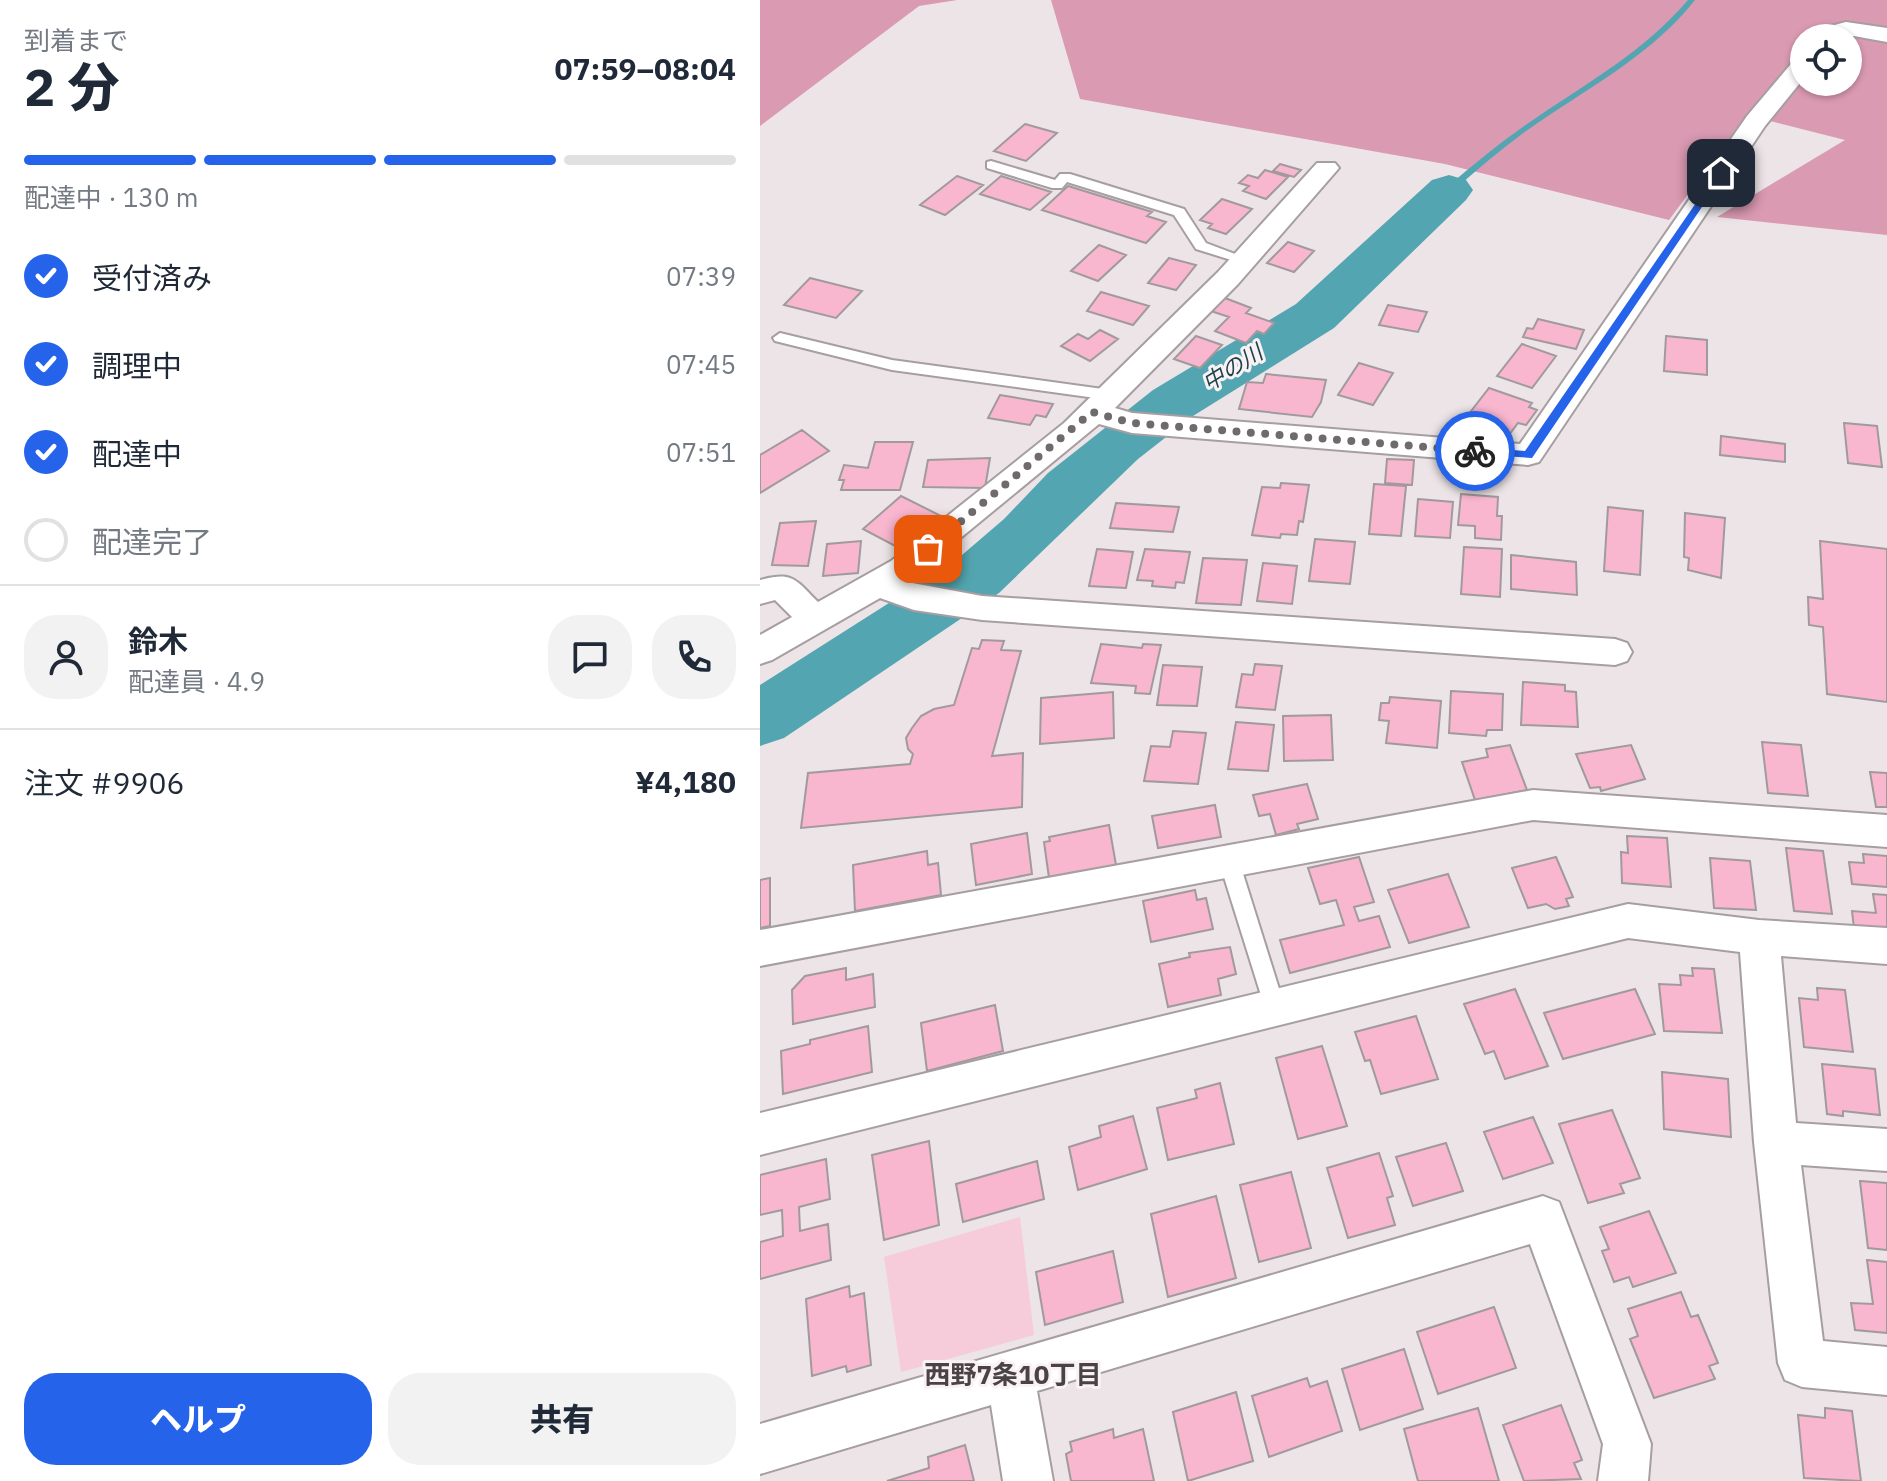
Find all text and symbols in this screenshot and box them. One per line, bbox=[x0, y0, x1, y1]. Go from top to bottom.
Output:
text: 到着まで bbox=[24, 23, 128, 57]
map controls bbox=[1790, 24, 1862, 96]
button: locate bbox=[1790, 24, 1862, 96]
text: 07:59–08:04 bbox=[555, 49, 736, 88]
text: 2 分 bbox=[24, 53, 119, 120]
pin bbox=[1687, 139, 1755, 207]
icon: home bbox=[1699, 151, 1743, 195]
text: 配達中 · 130 m bbox=[24, 180, 198, 214]
icon: check bbox=[24, 254, 68, 298]
text: 受付済み bbox=[92, 258, 212, 297]
text: 07:39 bbox=[666, 259, 736, 293]
water label: 中の川 bbox=[1196, 336, 1269, 397]
icon: check bbox=[24, 342, 68, 386]
text: 調理中 bbox=[92, 346, 182, 385]
text: 07:45 bbox=[666, 347, 736, 381]
courier bbox=[1435, 411, 1515, 491]
icon: bike bbox=[1453, 429, 1497, 473]
icon: check bbox=[24, 430, 68, 474]
text: 配達中 bbox=[92, 434, 182, 473]
text: 07:51 bbox=[666, 435, 736, 469]
pin bbox=[894, 515, 962, 583]
text: 配達完了 bbox=[92, 522, 212, 561]
icon: bag bbox=[906, 527, 950, 571]
button: person bbox=[24, 615, 108, 699]
button: chat bbox=[548, 615, 632, 699]
button: phone bbox=[652, 615, 736, 699]
text: 鈴木 bbox=[128, 621, 188, 660]
text: 配達員 · 4.9 bbox=[128, 664, 265, 698]
text: ¥4,180 bbox=[635, 762, 736, 801]
text: 注文 #9906 bbox=[24, 763, 184, 802]
district label: 西野7条10丁目 bbox=[925, 1357, 1101, 1391]
button: ヘルプ bbox=[24, 1373, 372, 1465]
button: 共有 bbox=[388, 1373, 736, 1465]

